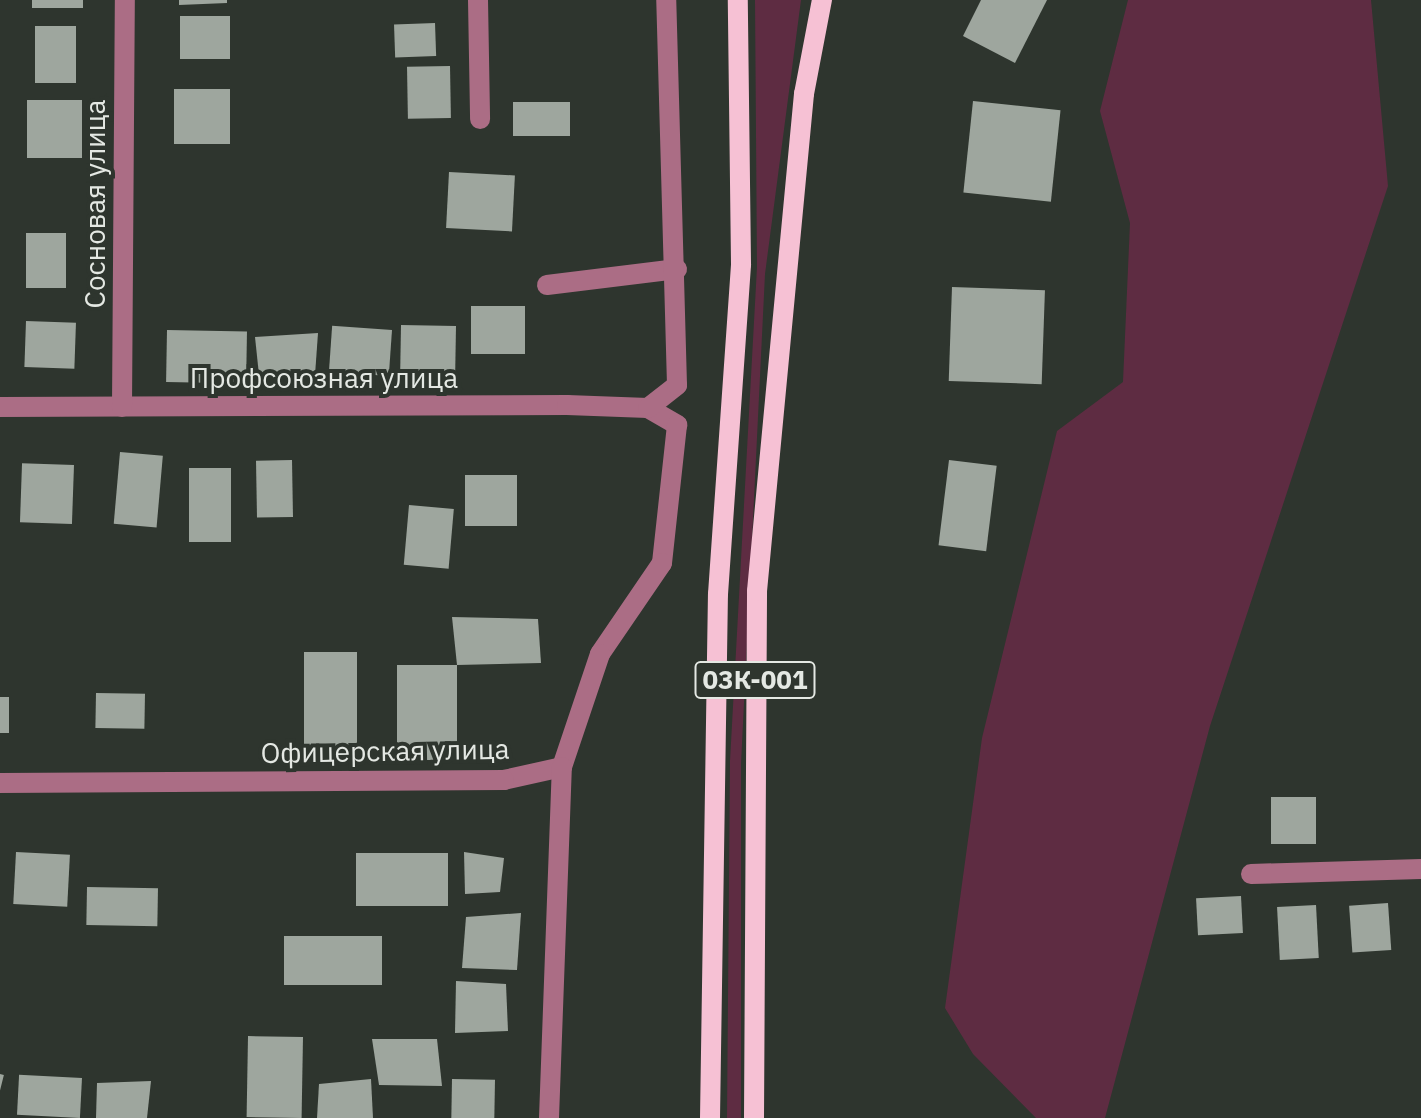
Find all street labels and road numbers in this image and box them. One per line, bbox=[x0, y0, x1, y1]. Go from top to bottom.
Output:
street label: Сосновая улица bbox=[78, 100, 112, 308]
street label: Профсоюзная улица bbox=[190, 361, 458, 395]
road number: 03К-001 bbox=[693, 658, 817, 702]
street label: Офицерская улица bbox=[260, 732, 510, 770]

